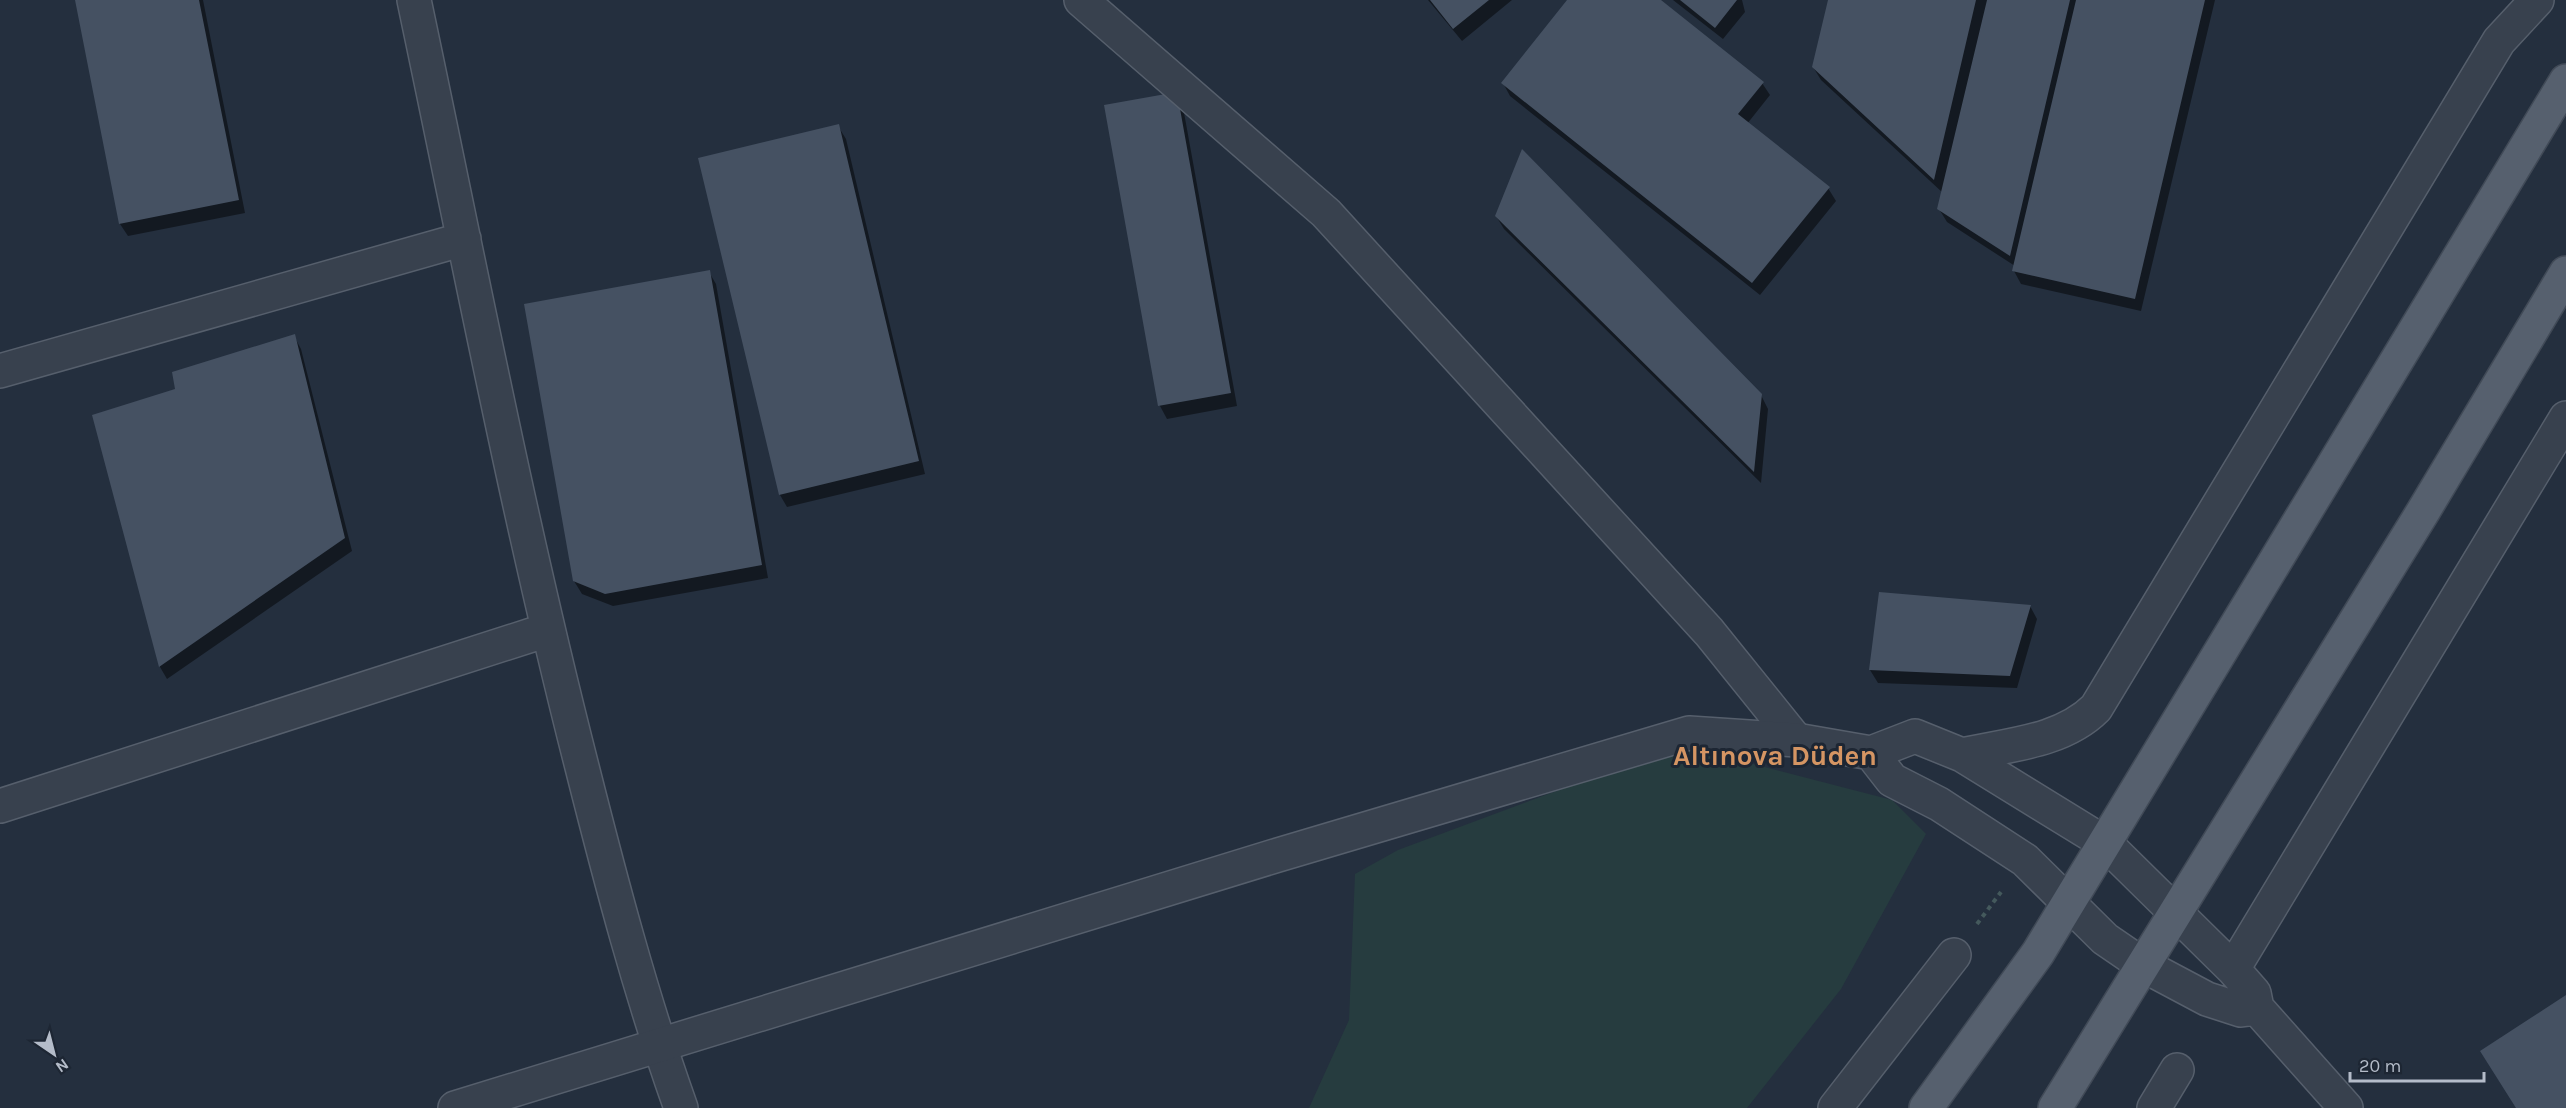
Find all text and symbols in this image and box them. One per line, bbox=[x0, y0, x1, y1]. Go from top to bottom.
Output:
district label: Altınova Düden bbox=[1673, 739, 1877, 772]
north arrow bbox=[24, 1024, 84, 1084]
scale bar bbox=[2350, 1045, 2484, 1083]
text: N bbox=[52, 1055, 72, 1077]
text: 20 m bbox=[2359, 1055, 2401, 1077]

